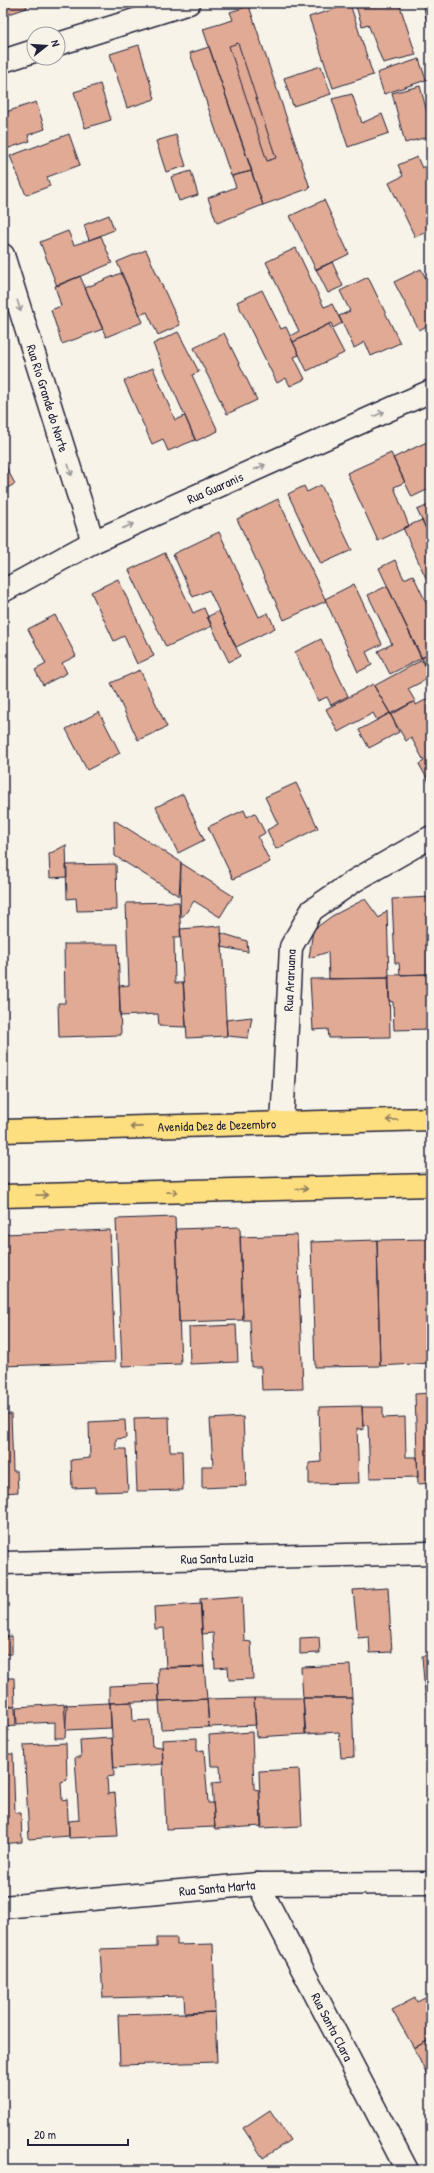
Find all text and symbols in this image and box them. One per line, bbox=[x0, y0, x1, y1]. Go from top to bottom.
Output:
north arrow bbox=[26, 26, 66, 66]
text: N bbox=[48, 38, 63, 48]
one-way arrow bbox=[16, 299, 23, 312]
street label: Rua Rio Grande do Norte bbox=[23, 342, 73, 454]
one-way arrow bbox=[372, 410, 384, 418]
one-way arrow bbox=[67, 463, 74, 476]
one-way arrow bbox=[254, 463, 266, 471]
street label: Rua Guaranis bbox=[184, 467, 246, 508]
one-way arrow bbox=[122, 522, 134, 529]
street label: Rua Araruana bbox=[279, 949, 300, 1012]
street label: Avenida Dez de Dezembro bbox=[157, 1114, 276, 1136]
one-way arrow bbox=[386, 1117, 399, 1124]
one-way arrow bbox=[130, 1123, 143, 1131]
one-way arrow bbox=[295, 1185, 308, 1192]
one-way arrow bbox=[165, 1188, 178, 1196]
one-way arrow bbox=[35, 1191, 48, 1199]
street label: Rua Santa Luzia bbox=[181, 1548, 253, 1568]
street label: Rua Santa Marta bbox=[178, 1875, 256, 1900]
street label: Rua Santa Clara bbox=[307, 1990, 358, 2064]
scale bar bbox=[28, 2121, 128, 2147]
text: 20 m bbox=[34, 2126, 56, 2143]

